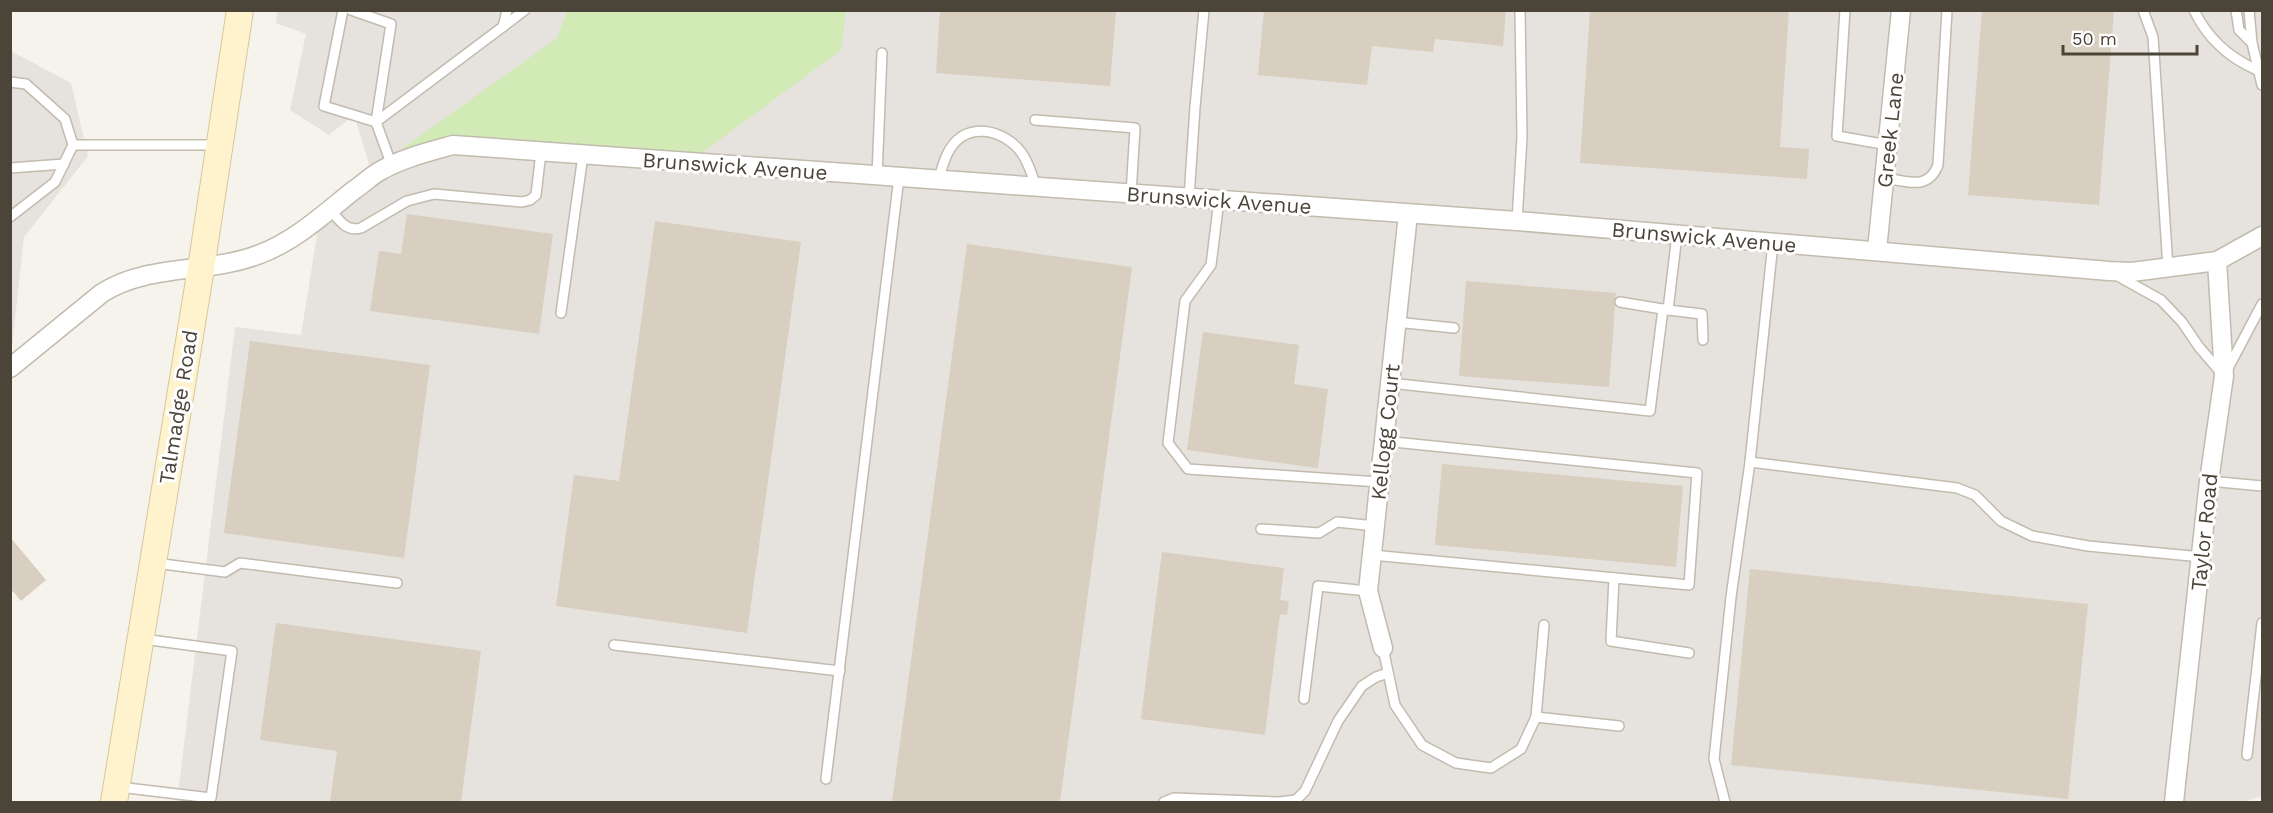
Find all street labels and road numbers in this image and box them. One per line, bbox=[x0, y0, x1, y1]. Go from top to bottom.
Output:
street label: Greek Lane bbox=[1872, 71, 1908, 189]
street label: Brunswick Avenue bbox=[642, 147, 828, 185]
street label: Brunswick Avenue bbox=[1126, 181, 1312, 219]
street label: Brunswick Avenue bbox=[1610, 216, 1798, 258]
street label: Talmadge Road bbox=[153, 328, 203, 486]
street label: Kellogg Court bbox=[1365, 363, 1405, 501]
street label: Taylor Road bbox=[2185, 472, 2223, 592]

